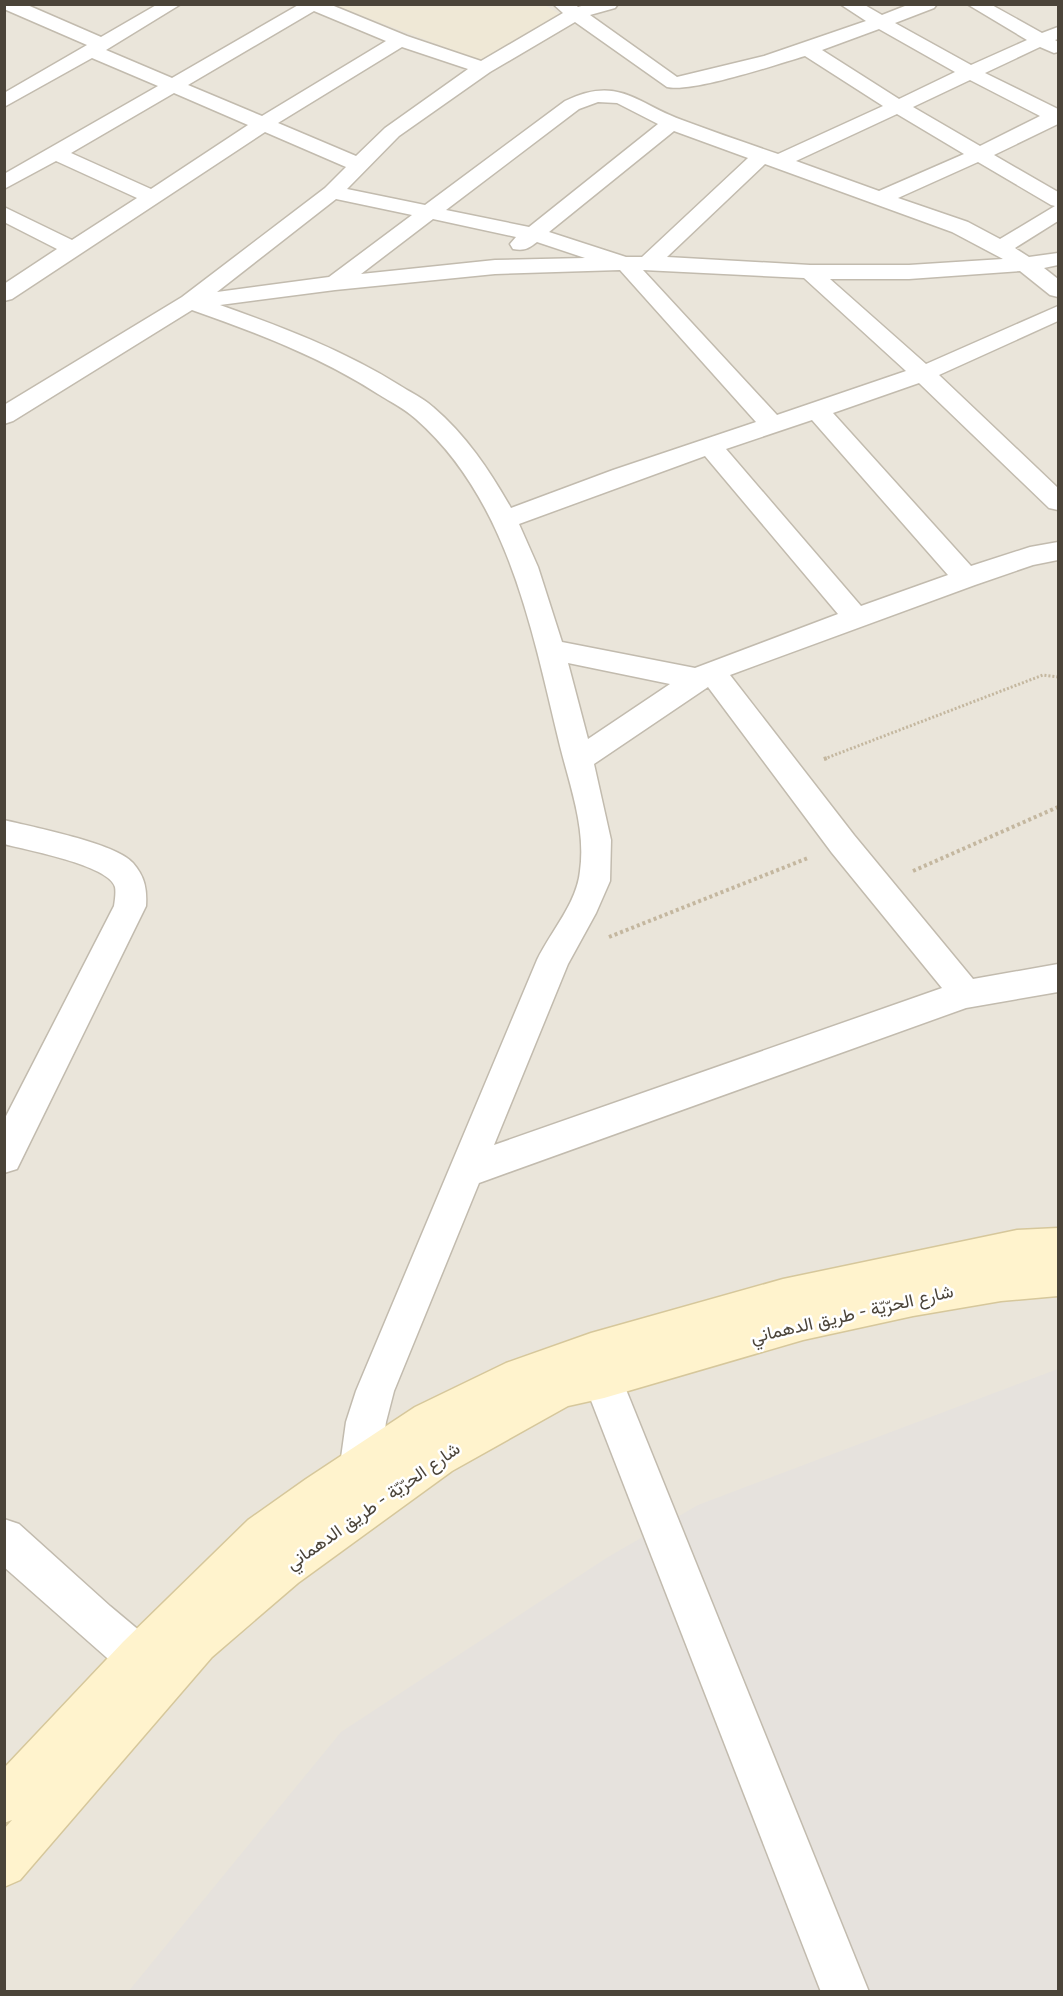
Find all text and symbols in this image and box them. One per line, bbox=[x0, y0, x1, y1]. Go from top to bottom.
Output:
street label: شارع الحرّيّة - طريق الدهماني bbox=[748, 1280, 956, 1352]
street label: شارع الحرّيّة - طريق الدهماني bbox=[282, 1437, 467, 1578]

